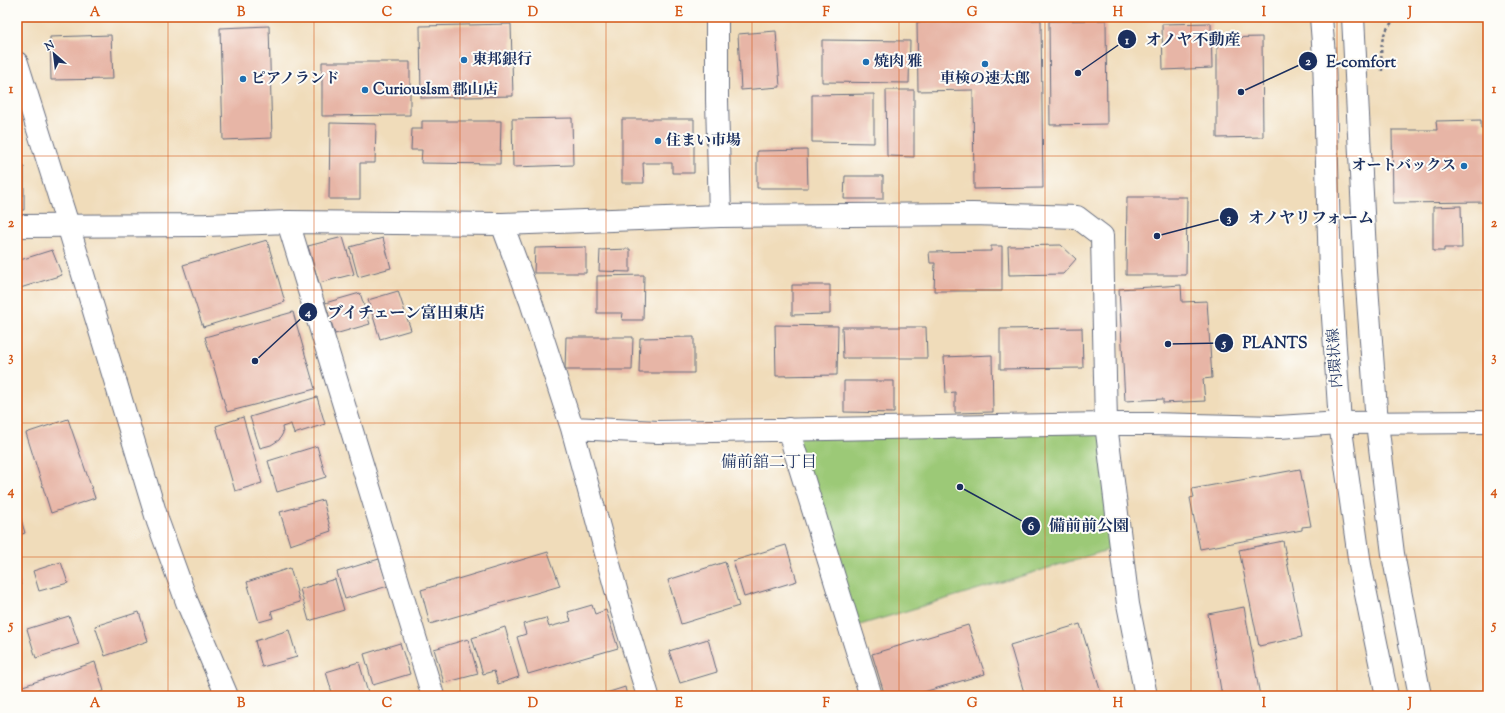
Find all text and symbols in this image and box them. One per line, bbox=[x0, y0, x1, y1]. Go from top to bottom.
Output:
text: A bbox=[90, 4, 101, 22]
text: B bbox=[237, 4, 246, 22]
text: C bbox=[382, 4, 392, 22]
text: D bbox=[528, 4, 538, 22]
text: E bbox=[675, 4, 683, 22]
text: F bbox=[822, 4, 830, 22]
text: G bbox=[967, 4, 978, 22]
text: H bbox=[1113, 4, 1124, 22]
text: I bbox=[1262, 4, 1267, 22]
text: J bbox=[1407, 4, 1412, 22]
callout: オノヤ不動産 bbox=[1117, 25, 1249, 53]
text: オノヤ不動産 bbox=[1145, 30, 1241, 53]
text: 1 bbox=[1124, 32, 1130, 50]
north arrow bbox=[34, 34, 74, 74]
text: N bbox=[41, 37, 58, 56]
callout: E-comfort bbox=[1298, 47, 1404, 75]
place label: 東邦銀行 bbox=[472, 50, 532, 71]
place label: 焼肉 雅 bbox=[874, 52, 922, 73]
text: E-comfort bbox=[1326, 52, 1396, 75]
text: 2 bbox=[1305, 53, 1311, 71]
marker: 東邦銀行 bbox=[459, 55, 469, 65]
marker: 焼肉 雅 bbox=[861, 57, 871, 67]
marker: 車検の速太郎 bbox=[980, 59, 990, 69]
place label: ピアノランド bbox=[251, 69, 340, 90]
place label: 車検の速太郎 bbox=[940, 69, 1030, 90]
marker: ピアノランド bbox=[238, 74, 248, 84]
place label: CuriousIsm 郡山店 bbox=[373, 80, 498, 101]
text: 1 bbox=[9, 81, 14, 99]
text: 1 bbox=[1492, 81, 1497, 99]
marker: CuriousIsm 郡山店 bbox=[360, 85, 370, 95]
place label: 住まい市場 bbox=[666, 131, 741, 152]
marker: 住まい市場 bbox=[653, 136, 663, 146]
place label: オートバックス bbox=[1351, 156, 1456, 177]
marker: オートバックス bbox=[1459, 161, 1469, 171]
callout: オノヤリフォーム bbox=[1219, 203, 1383, 231]
text: オノヤリフォーム bbox=[1248, 208, 1374, 231]
text: 3 bbox=[1227, 210, 1232, 228]
text: 2 bbox=[8, 215, 15, 233]
text: 2 bbox=[1491, 215, 1498, 233]
callout: ブイチェーン富田東店 bbox=[298, 298, 494, 326]
text: ブイチェーン富田東店 bbox=[327, 303, 485, 326]
text: 4 bbox=[304, 304, 311, 322]
street label: 内環状線 bbox=[1323, 327, 1349, 389]
callout: PLANTS bbox=[1214, 329, 1315, 357]
text: PLANTS bbox=[1242, 333, 1308, 356]
text: 5 bbox=[1221, 335, 1227, 353]
text: 3 bbox=[8, 349, 14, 367]
text: 3 bbox=[1491, 349, 1497, 367]
district label: 備前舘二丁目 bbox=[721, 452, 817, 475]
text: 4 bbox=[7, 483, 15, 501]
text: 4 bbox=[1490, 483, 1498, 501]
callout: 備前前公園 bbox=[1021, 512, 1137, 540]
text: 備前前公園 bbox=[1049, 516, 1129, 539]
text: 6 bbox=[1028, 518, 1034, 536]
text: 5 bbox=[8, 617, 14, 635]
text: 5 bbox=[1491, 617, 1497, 635]
text: A bbox=[90, 695, 101, 713]
text: B bbox=[237, 695, 246, 713]
text: C bbox=[382, 695, 392, 713]
text: D bbox=[528, 695, 538, 713]
text: E bbox=[675, 695, 683, 713]
text: F bbox=[822, 695, 830, 713]
text: G bbox=[967, 695, 978, 713]
text: H bbox=[1113, 695, 1124, 713]
text: I bbox=[1262, 695, 1267, 713]
text: J bbox=[1407, 695, 1412, 713]

